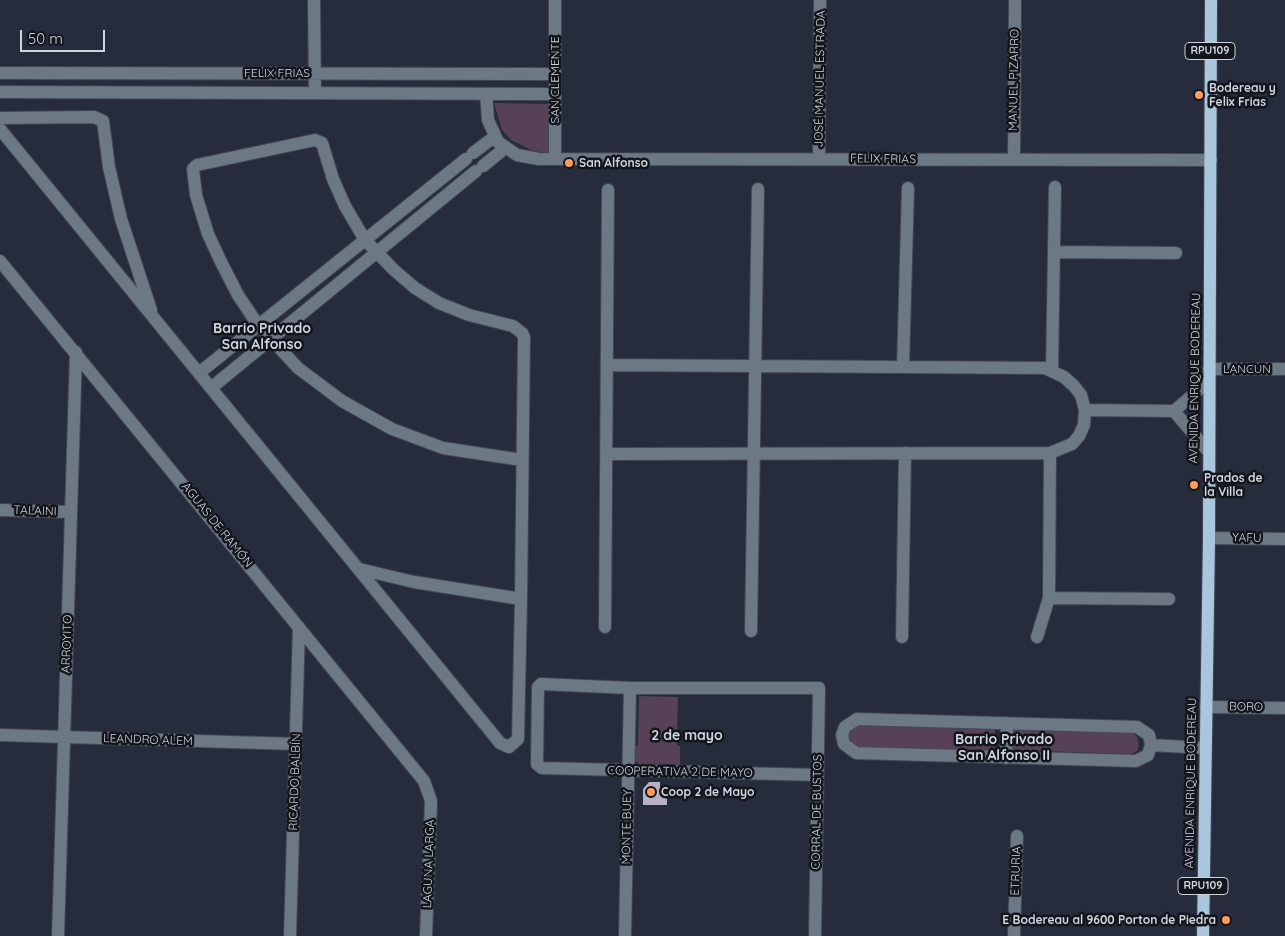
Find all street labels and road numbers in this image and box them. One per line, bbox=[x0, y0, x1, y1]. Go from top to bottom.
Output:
street label: JOSÉ MANUEL ESTRADA bbox=[812, 10, 828, 148]
street label: MANUEL PIZARRO bbox=[1006, 29, 1022, 131]
street label: SAN CLEMENTE bbox=[548, 36, 562, 124]
road number: RPU109 bbox=[1185, 42, 1235, 59]
street label: FELIX FRIAS bbox=[244, 66, 310, 80]
street label: FELIX FRIAS bbox=[850, 151, 916, 167]
street label: AVENIDA ENRIQUE BODEREAU bbox=[1186, 292, 1204, 464]
street label: LANCUN bbox=[1223, 362, 1271, 376]
street label: AGUAS DE RAMÓN bbox=[178, 480, 256, 570]
street label: TALAINI bbox=[13, 503, 57, 519]
street label: YAFU bbox=[1232, 531, 1262, 545]
street label: ARROYITO bbox=[59, 615, 75, 673]
street label: AVENIDA ENRIQUE BODEREAU bbox=[1182, 697, 1200, 869]
street label: BORO bbox=[1229, 700, 1263, 714]
street label: LEANDRO ALEM bbox=[103, 731, 193, 749]
street label: RICARDO BALBÍN bbox=[286, 733, 304, 831]
street label: CORRAL DE BUSTOS bbox=[809, 754, 825, 870]
street label: COOPERATIVA 2 DE MAYO bbox=[607, 764, 753, 780]
street label: MONTE BUEY bbox=[619, 789, 635, 865]
street label: LAGUNA LARGA bbox=[420, 819, 438, 909]
street label: ETRURIA bbox=[1008, 846, 1024, 896]
road number: RPU109 bbox=[1178, 878, 1228, 894]

